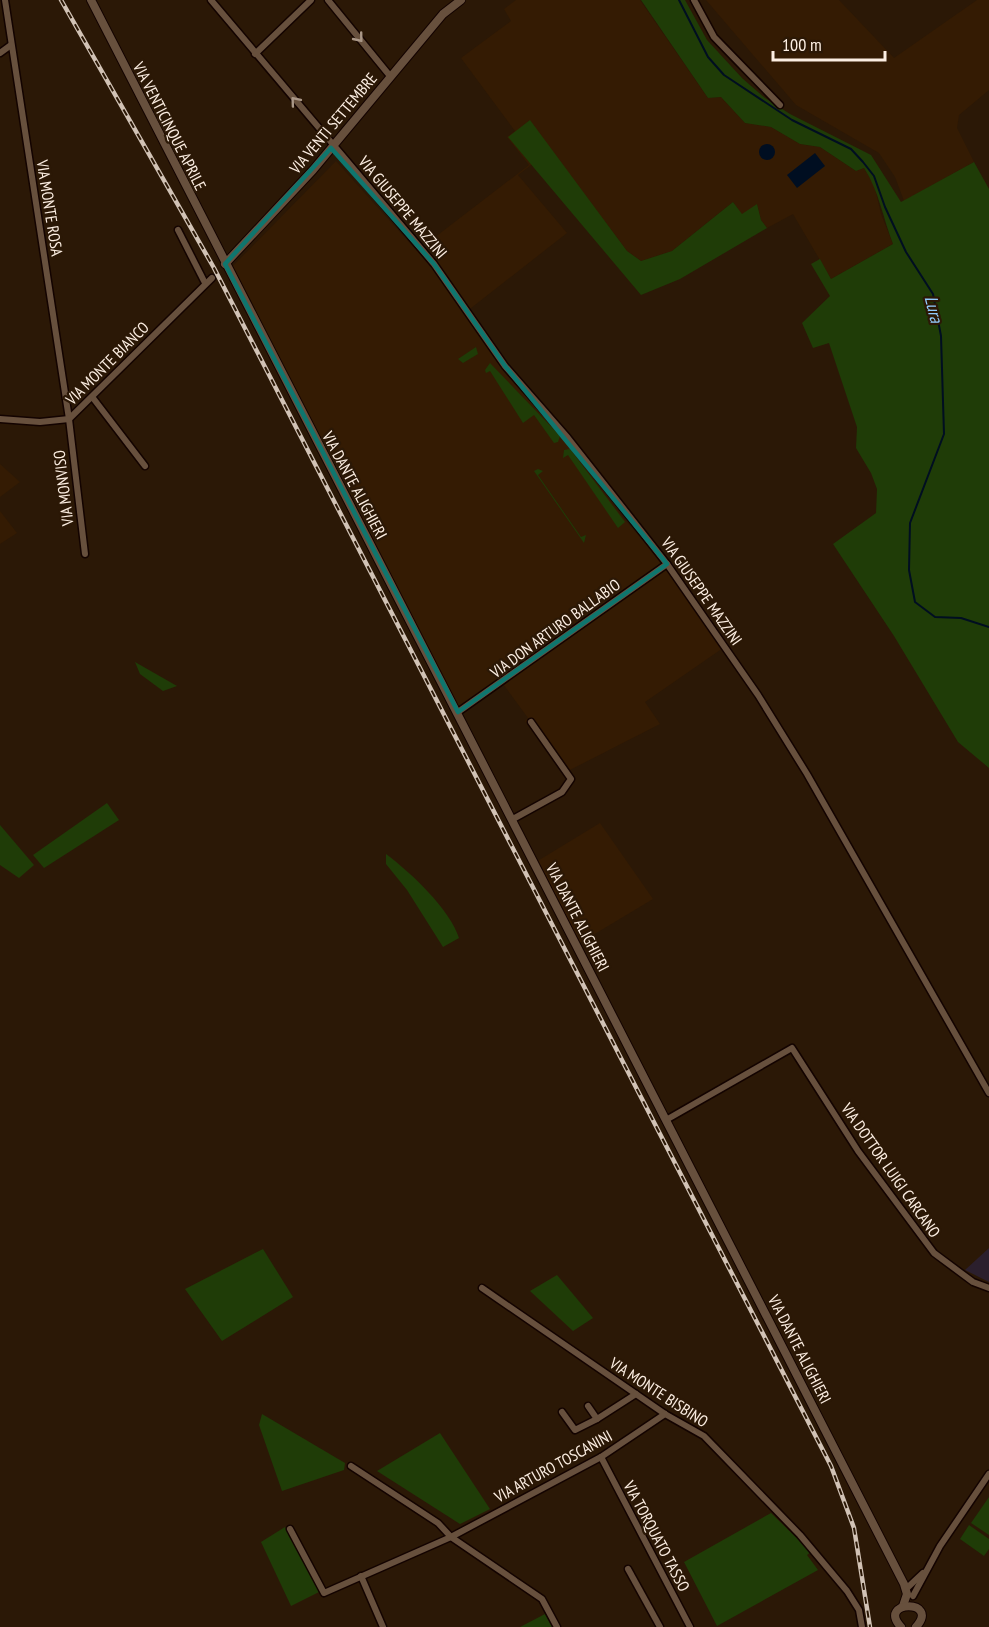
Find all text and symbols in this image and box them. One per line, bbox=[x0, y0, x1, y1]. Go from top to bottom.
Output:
scale bar bbox=[773, 24, 886, 62]
one-way arrow bbox=[352, 31, 363, 42]
text: 100 m bbox=[782, 33, 822, 56]
street label: VIA VENTICINQUE APRILE bbox=[129, 58, 211, 194]
street label: VIA VENTI SETTEMBRE bbox=[284, 68, 381, 178]
one-way arrow bbox=[292, 97, 303, 108]
street label: VIA GIUSEPPE MAZZINI bbox=[354, 151, 452, 262]
street label: VIA MONTE ROSA bbox=[32, 158, 68, 258]
water label: Lura bbox=[920, 293, 949, 326]
street label: VIA MONTE BIANCO bbox=[60, 317, 153, 410]
street label: VIA DANTE ALIGHIERI bbox=[318, 427, 392, 542]
street label: VIA MONVISO bbox=[48, 449, 78, 528]
street label: VIA GIUSEPPE MAZZINI bbox=[657, 532, 747, 649]
street label: VIA DON ARTURO BALLABIO bbox=[485, 574, 624, 682]
street label: VIA DANTE ALIGHIERI bbox=[542, 858, 614, 975]
street label: VIA DOTTOR LUIGI CARCANO bbox=[837, 1098, 945, 1241]
street label: VIA DANTE ALIGHIERI bbox=[764, 1290, 836, 1407]
street label: VIA MONTE BISBINO bbox=[605, 1352, 712, 1431]
street label: VIA ARTURO TOSCANINI bbox=[490, 1425, 615, 1507]
street label: VIA TORQUATO TASSO bbox=[619, 1476, 695, 1595]

